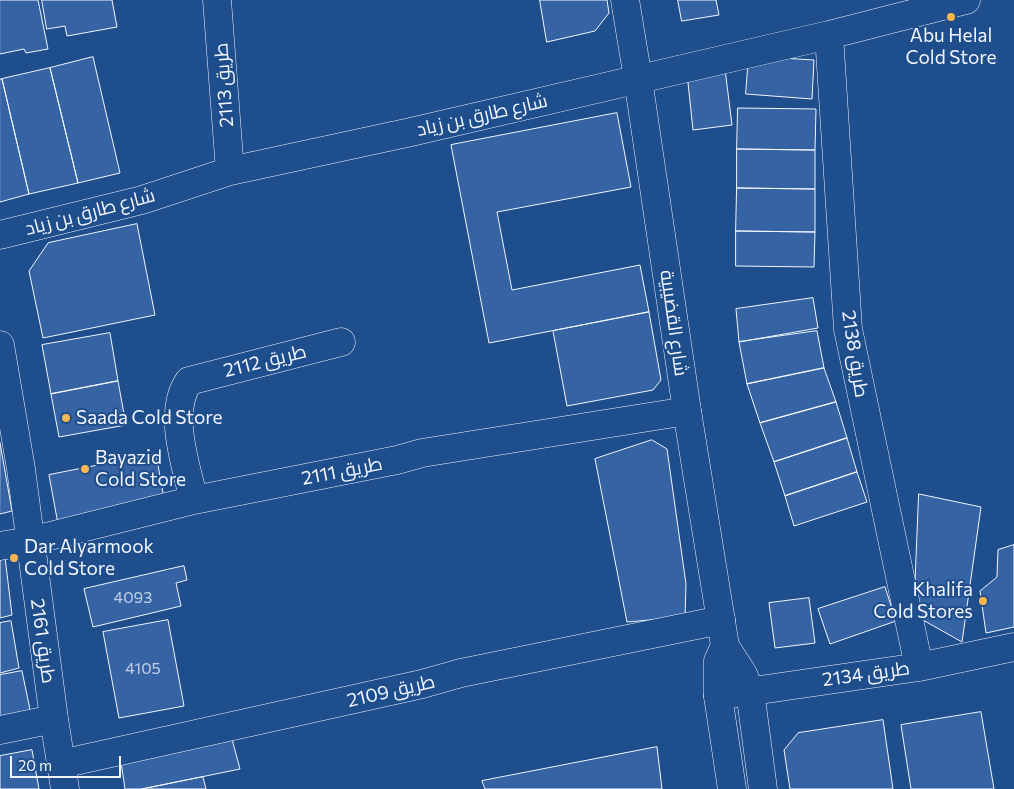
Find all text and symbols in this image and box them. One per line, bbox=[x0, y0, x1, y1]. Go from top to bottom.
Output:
marker: Abu Helal Cold Store bbox=[945, 11, 957, 23]
place label: Abu Helal Cold Store bbox=[905, 25, 997, 69]
street label: طريق 2113 bbox=[210, 42, 238, 128]
street label: شارع طارق بن زياد bbox=[414, 89, 550, 141]
street label: شارع طارق بن زياد bbox=[23, 184, 157, 240]
street label: شارع القضيبية bbox=[655, 269, 693, 377]
street label: طريق 2138 bbox=[837, 309, 873, 399]
street label: طريق 2112 bbox=[221, 340, 309, 382]
place label: Saada Cold Store bbox=[76, 407, 223, 429]
marker: Saada Cold Store bbox=[60, 412, 72, 424]
place label: Bayazid Cold Store bbox=[95, 447, 186, 491]
street label: طريق 2111 bbox=[300, 452, 384, 490]
marker: Bayazid Cold Store bbox=[79, 463, 91, 475]
place label: Dar Alyarmook Cold Store bbox=[24, 536, 154, 580]
marker: Dar Alyarmook Cold Store bbox=[8, 552, 20, 564]
place label: Khalifa Cold Stores bbox=[873, 579, 973, 623]
house number: 4093 bbox=[114, 588, 152, 608]
marker: Khalifa Cold Stores bbox=[977, 595, 989, 607]
street label: طريق 2161 bbox=[26, 597, 60, 685]
street label: طريق 2134 bbox=[821, 657, 911, 691]
house number: 4105 bbox=[125, 659, 161, 679]
street label: طريق 2109 bbox=[345, 670, 437, 712]
scale bar bbox=[12, 746, 124, 778]
text: 20 m bbox=[18, 756, 52, 774]

